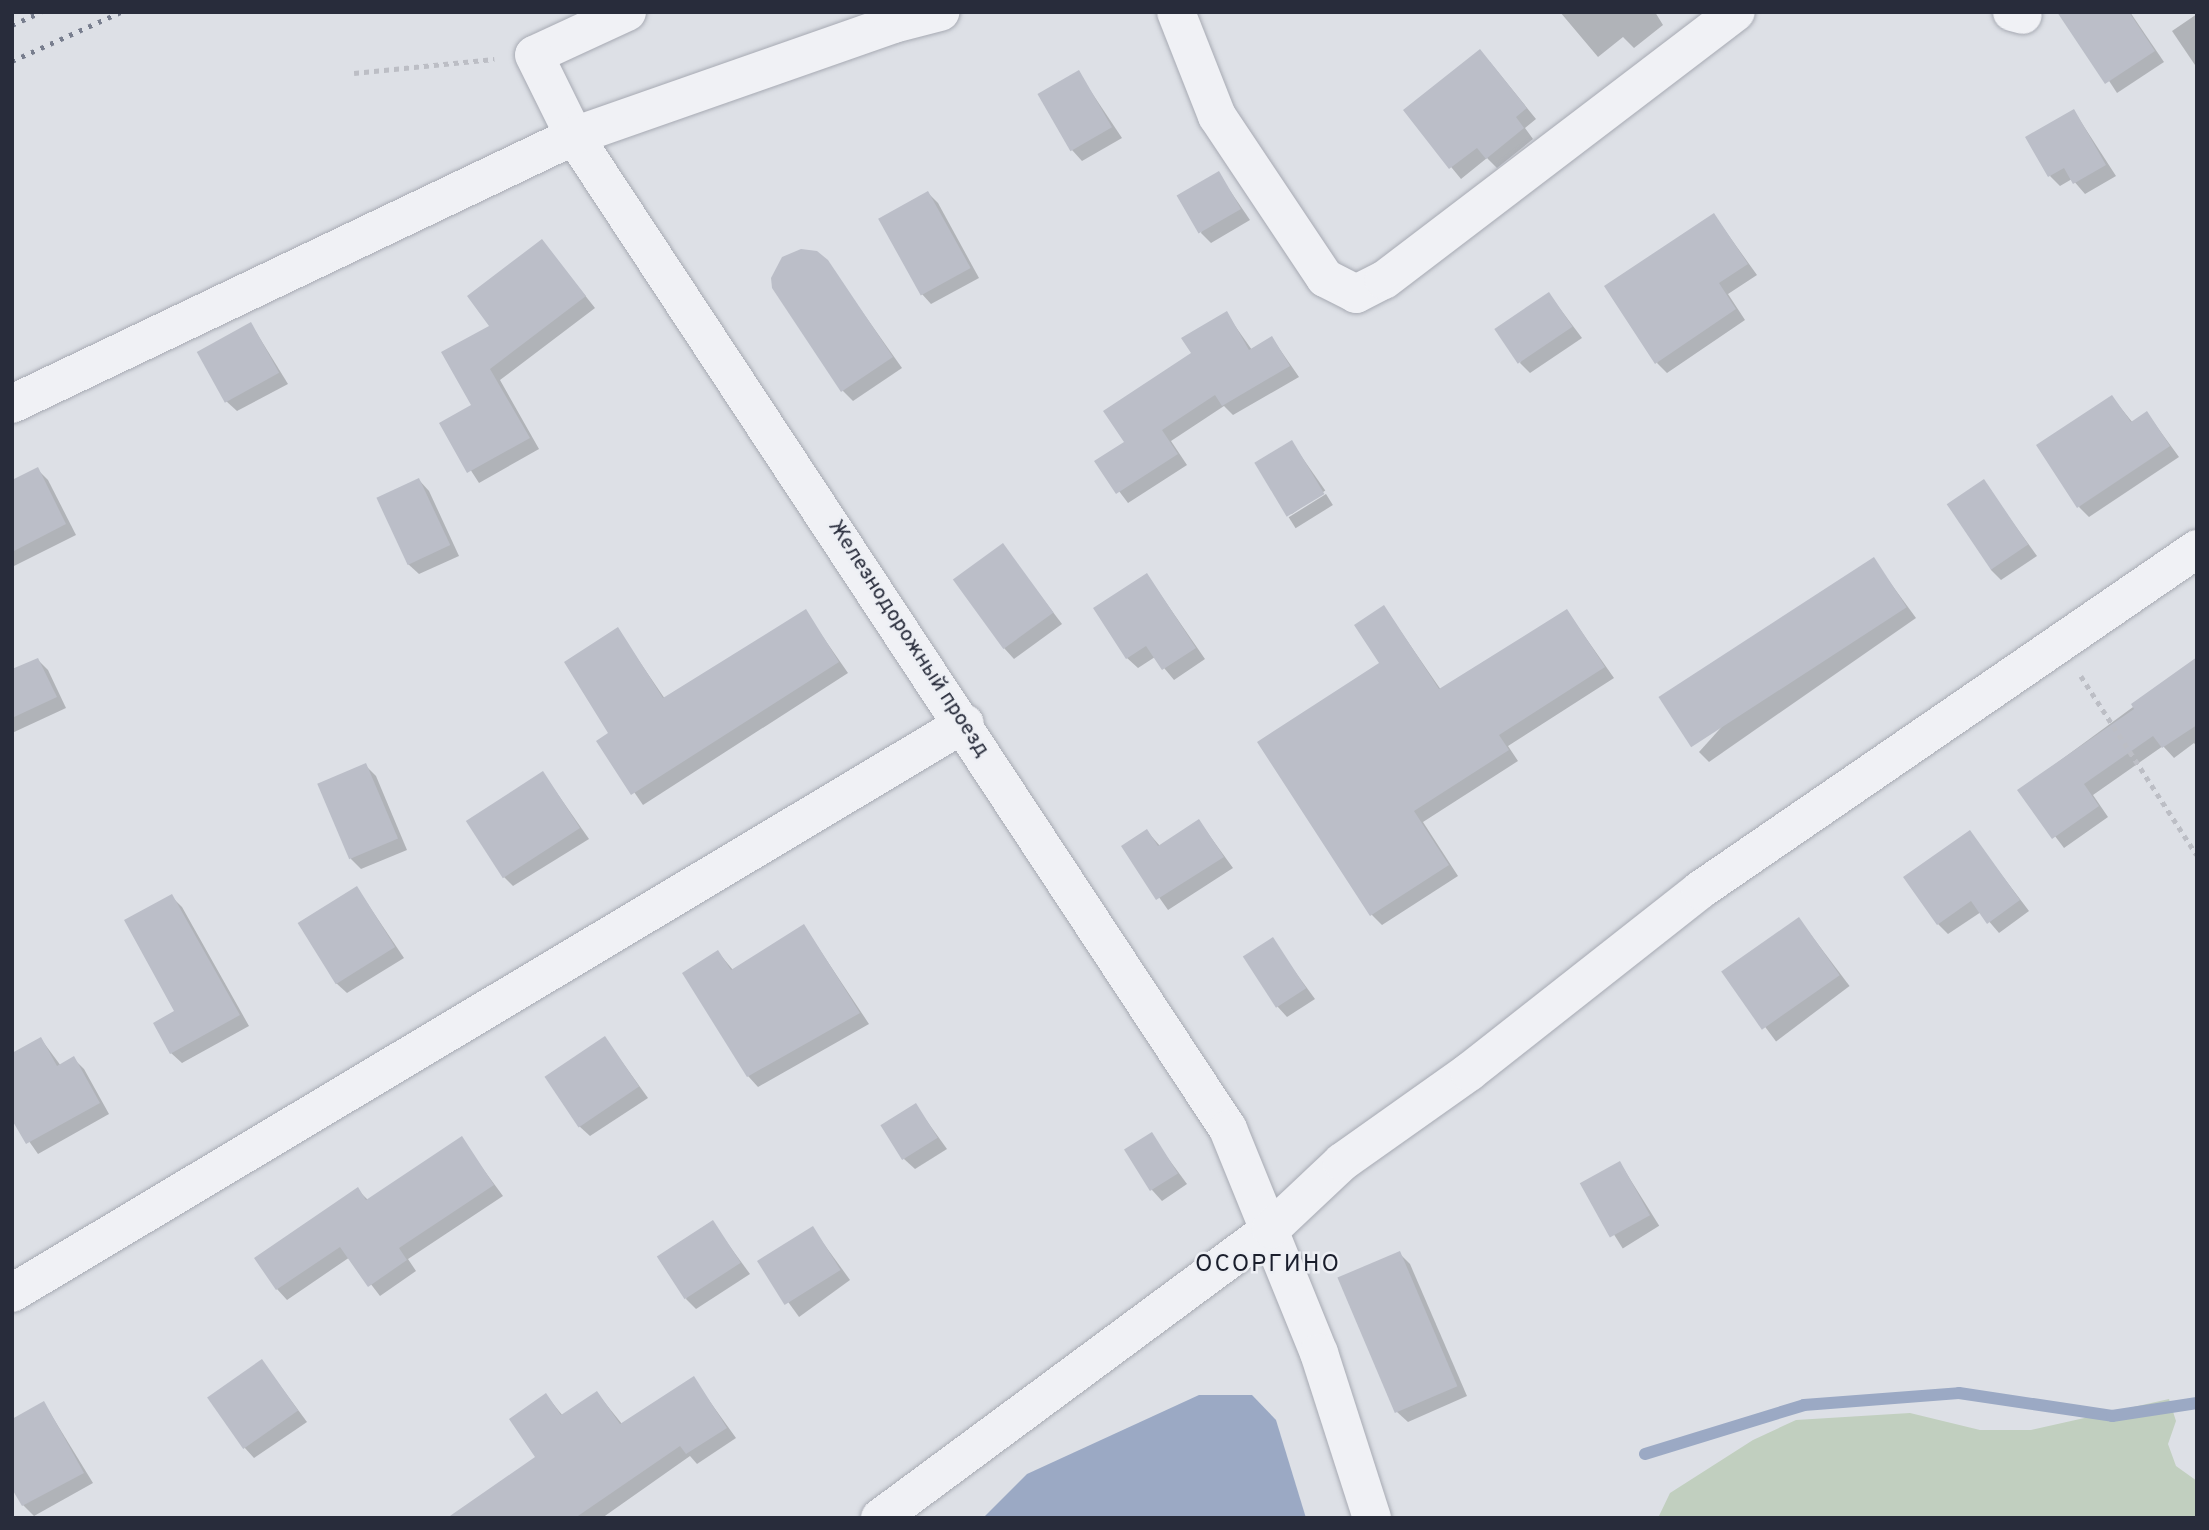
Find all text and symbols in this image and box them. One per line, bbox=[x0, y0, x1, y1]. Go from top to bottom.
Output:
street label: Железнодорожный проезд bbox=[822, 516, 994, 762]
district label: ОСОРГИНО bbox=[1196, 1252, 1340, 1280]

